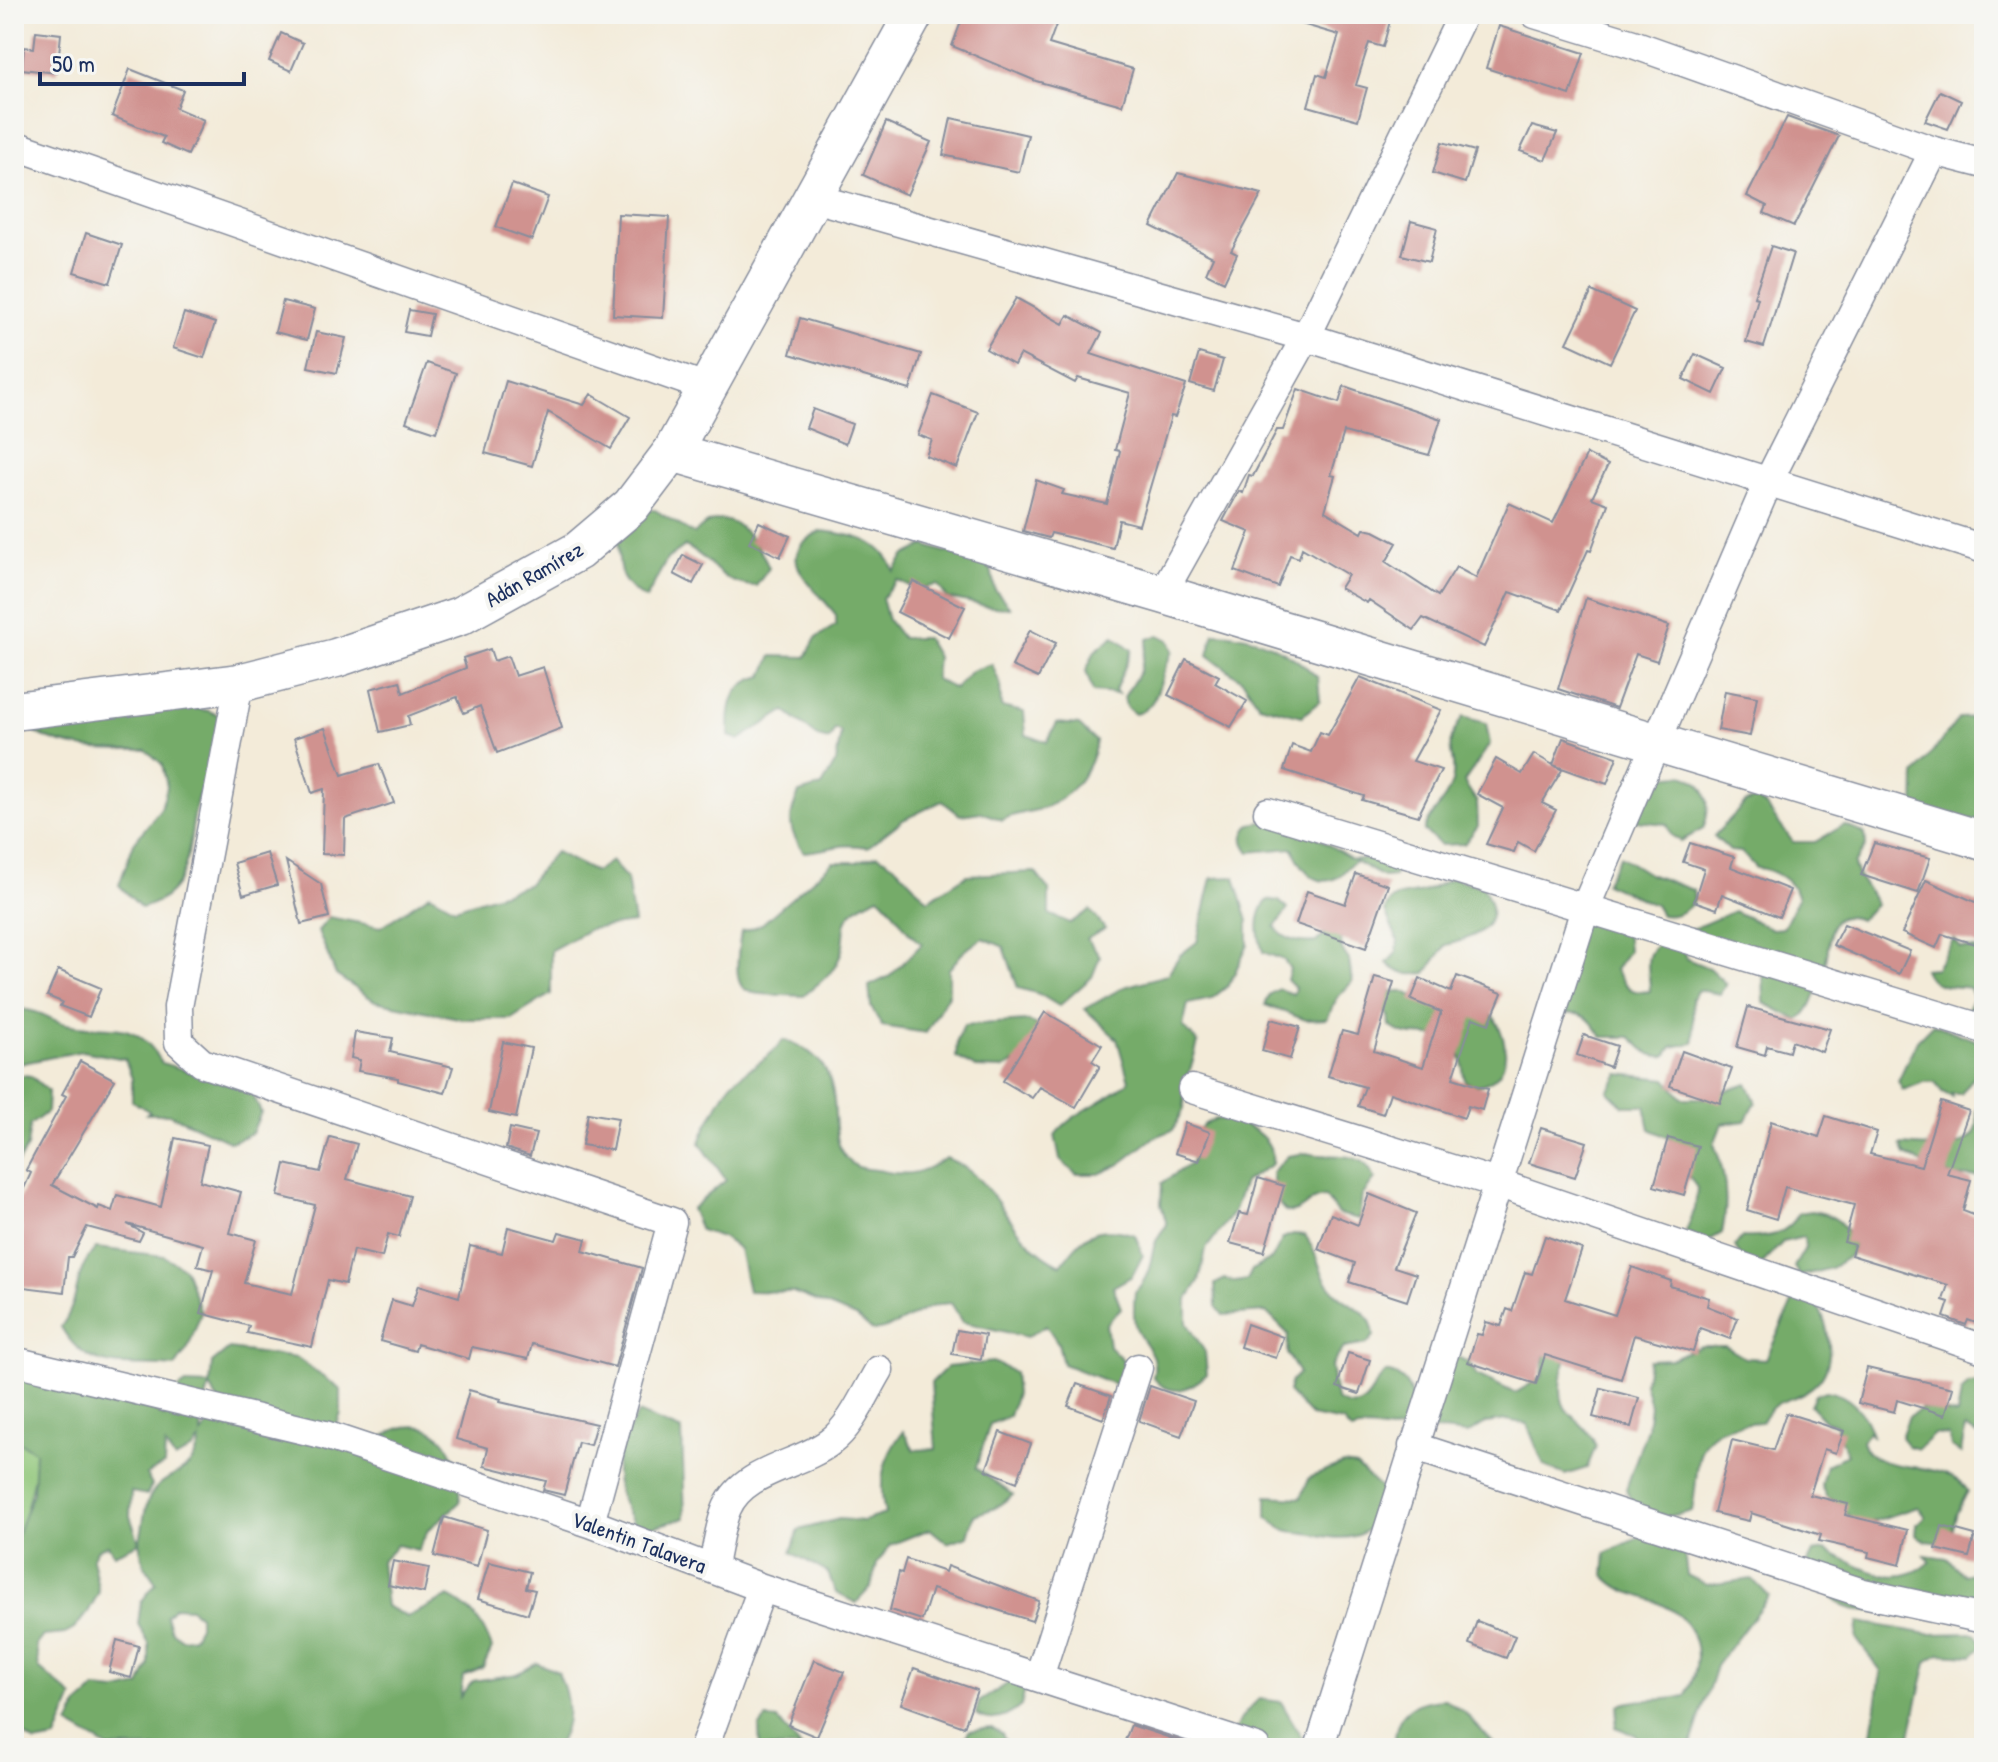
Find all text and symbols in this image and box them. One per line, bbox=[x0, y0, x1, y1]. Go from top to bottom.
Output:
scale bar bbox=[40, 36, 244, 86]
text: 50 m bbox=[52, 47, 95, 79]
street label: Adán Ramírez bbox=[480, 534, 588, 614]
street label: Valentin Talavera bbox=[568, 1504, 711, 1580]

